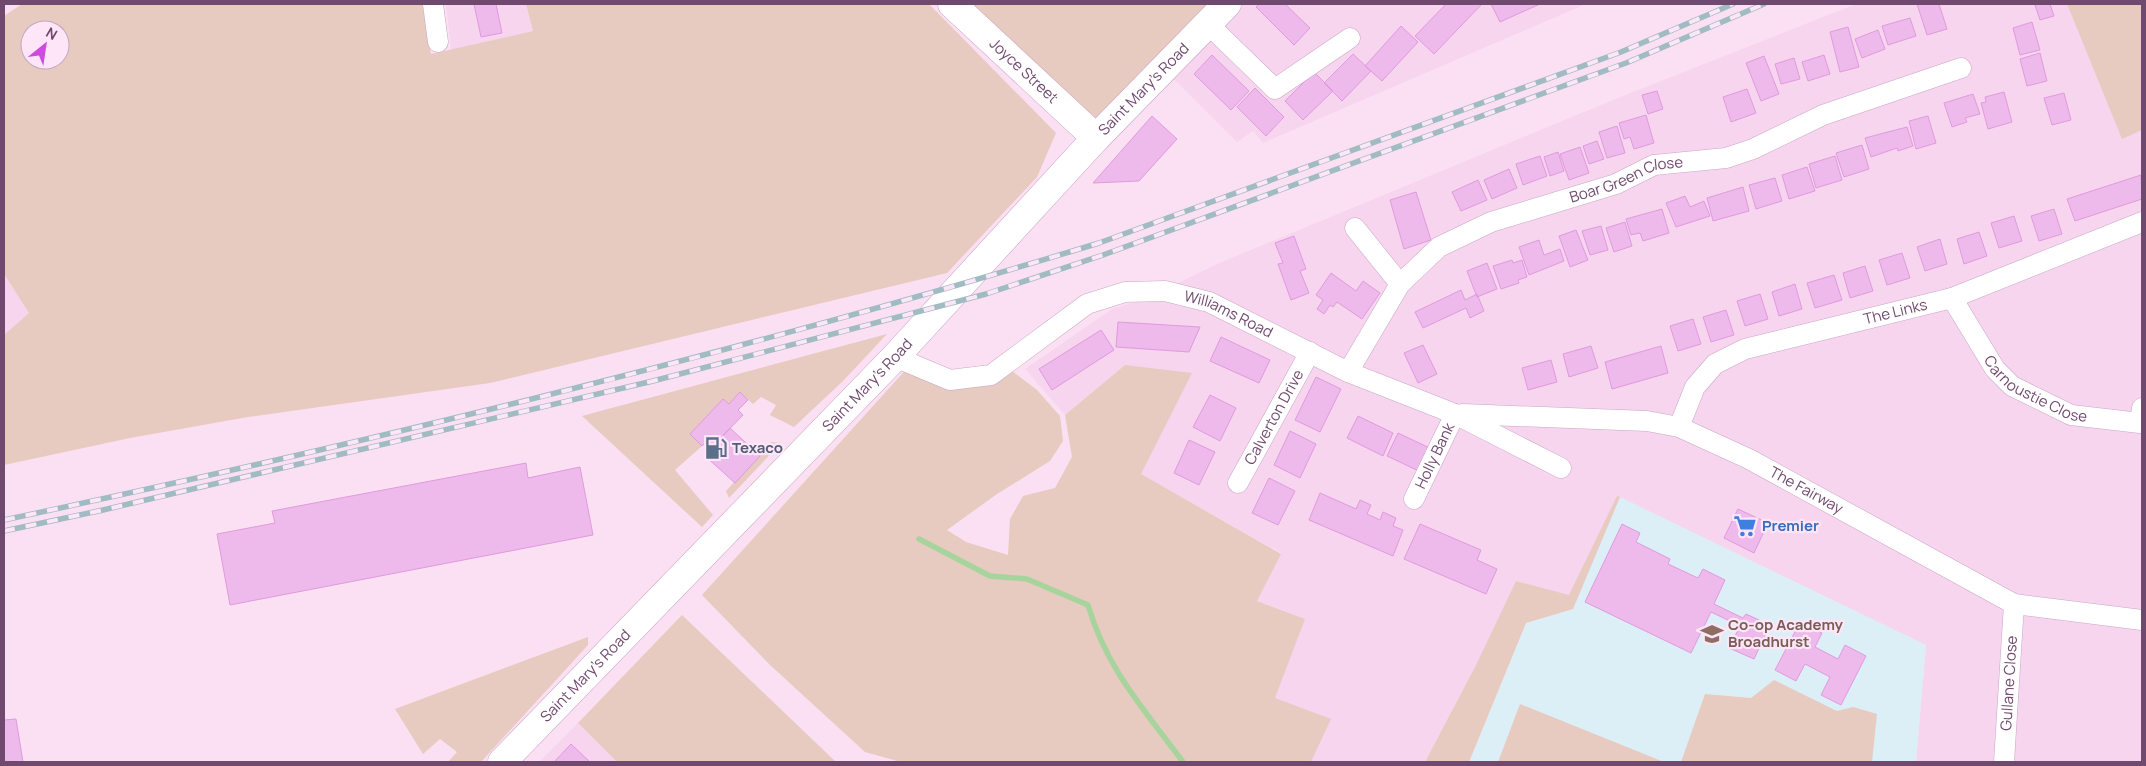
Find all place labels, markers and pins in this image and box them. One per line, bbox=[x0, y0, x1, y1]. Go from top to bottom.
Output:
fuel station icon: Texaco bbox=[703, 435, 729, 461]
place label: Texaco bbox=[732, 437, 783, 458]
supermarket icon: Premier bbox=[1732, 513, 1758, 539]
place label: Premier bbox=[1762, 515, 1819, 536]
place label: Co-op Academy Broadhurst bbox=[1728, 614, 1844, 652]
school or university icon: Co-op Academy Broadhurst bbox=[1699, 621, 1725, 647]

